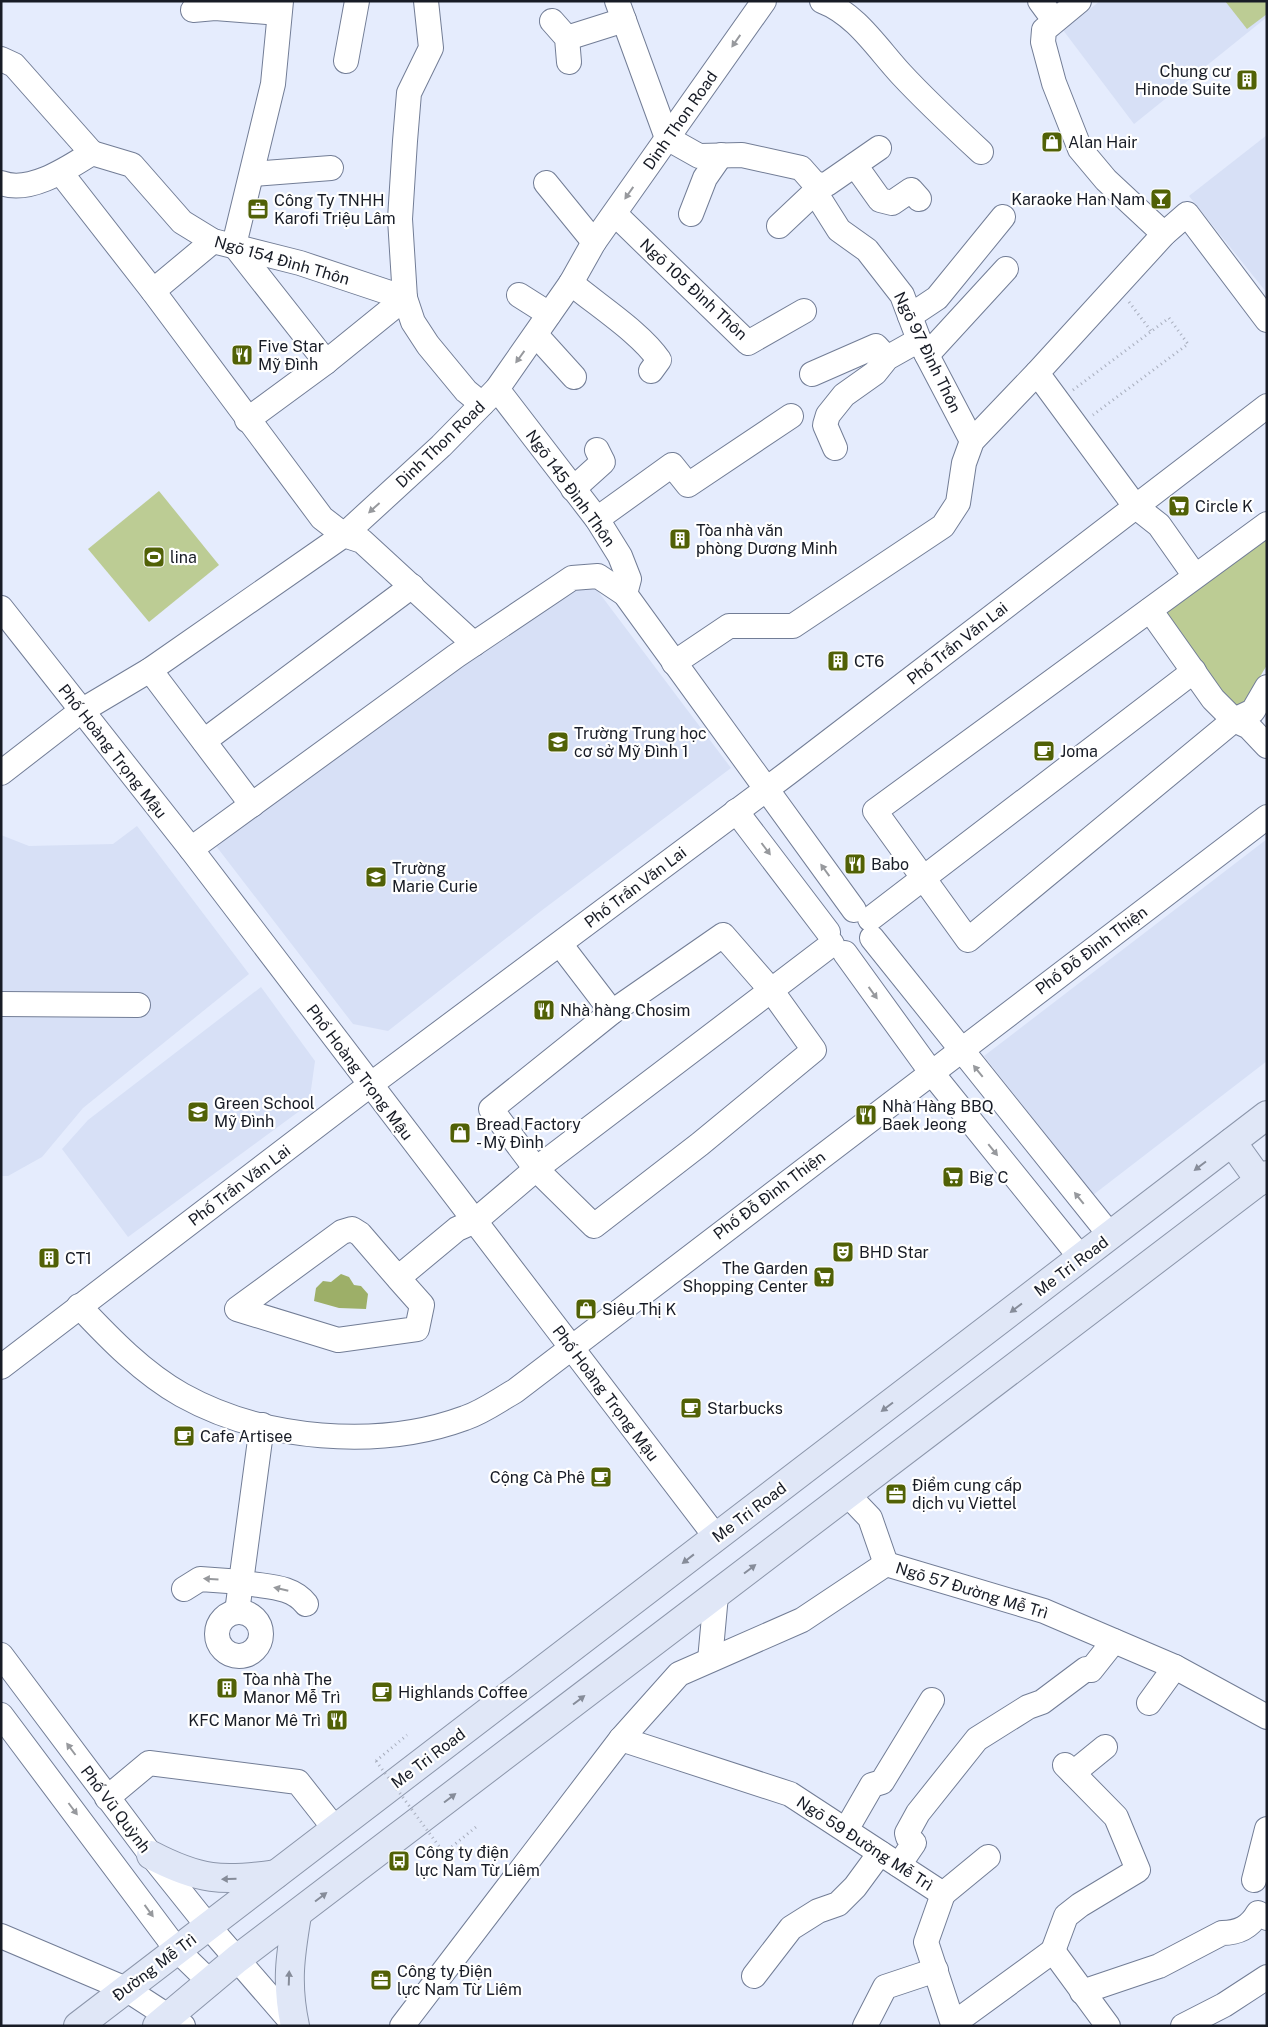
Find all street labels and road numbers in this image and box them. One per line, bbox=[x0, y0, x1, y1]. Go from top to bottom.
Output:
street label: Dinh Thon Road bbox=[639, 67, 722, 173]
street label: Ngõ 154 Đình Thôn bbox=[212, 232, 352, 289]
street label: Ngõ 105 Đình Thôn bbox=[636, 235, 751, 344]
street label: Ngõ 97 Đình Thôn bbox=[890, 289, 965, 416]
street label: Dinh Thon Road bbox=[392, 397, 489, 492]
street label: Ngõ 145 Đình Thôn bbox=[522, 426, 619, 550]
street label: Phố Trần Văn Lai bbox=[903, 598, 1011, 689]
street label: Phố Hoàng Trọng Mậu bbox=[54, 681, 171, 822]
street label: Phố Trần Văn Lai bbox=[581, 843, 690, 932]
street label: Phố Đỗ Đình Thiện bbox=[1032, 902, 1151, 999]
street label: Phố Hoàng Trọng Mậu bbox=[302, 1001, 417, 1144]
street label: Phố Trần Văn Lai bbox=[185, 1141, 294, 1230]
street label: Phố Đỗ Đình Thiện bbox=[710, 1147, 829, 1244]
street label: Me Tri Road bbox=[1030, 1232, 1112, 1300]
street label: Phố Hoàng Trọng Mậu bbox=[548, 1322, 663, 1465]
street label: Me Tri Road bbox=[708, 1478, 790, 1546]
street label: Ngõ 57 Đường Mễ Trì bbox=[893, 1558, 1050, 1623]
street label: Me Tri Road bbox=[387, 1724, 469, 1792]
street label: Phố Vũ Quỳnh bbox=[77, 1762, 155, 1857]
street label: Ngõ 59 Đường Mễ Trì bbox=[793, 1792, 936, 1895]
street label: Đường Mễ Trì bbox=[109, 1930, 200, 2005]

